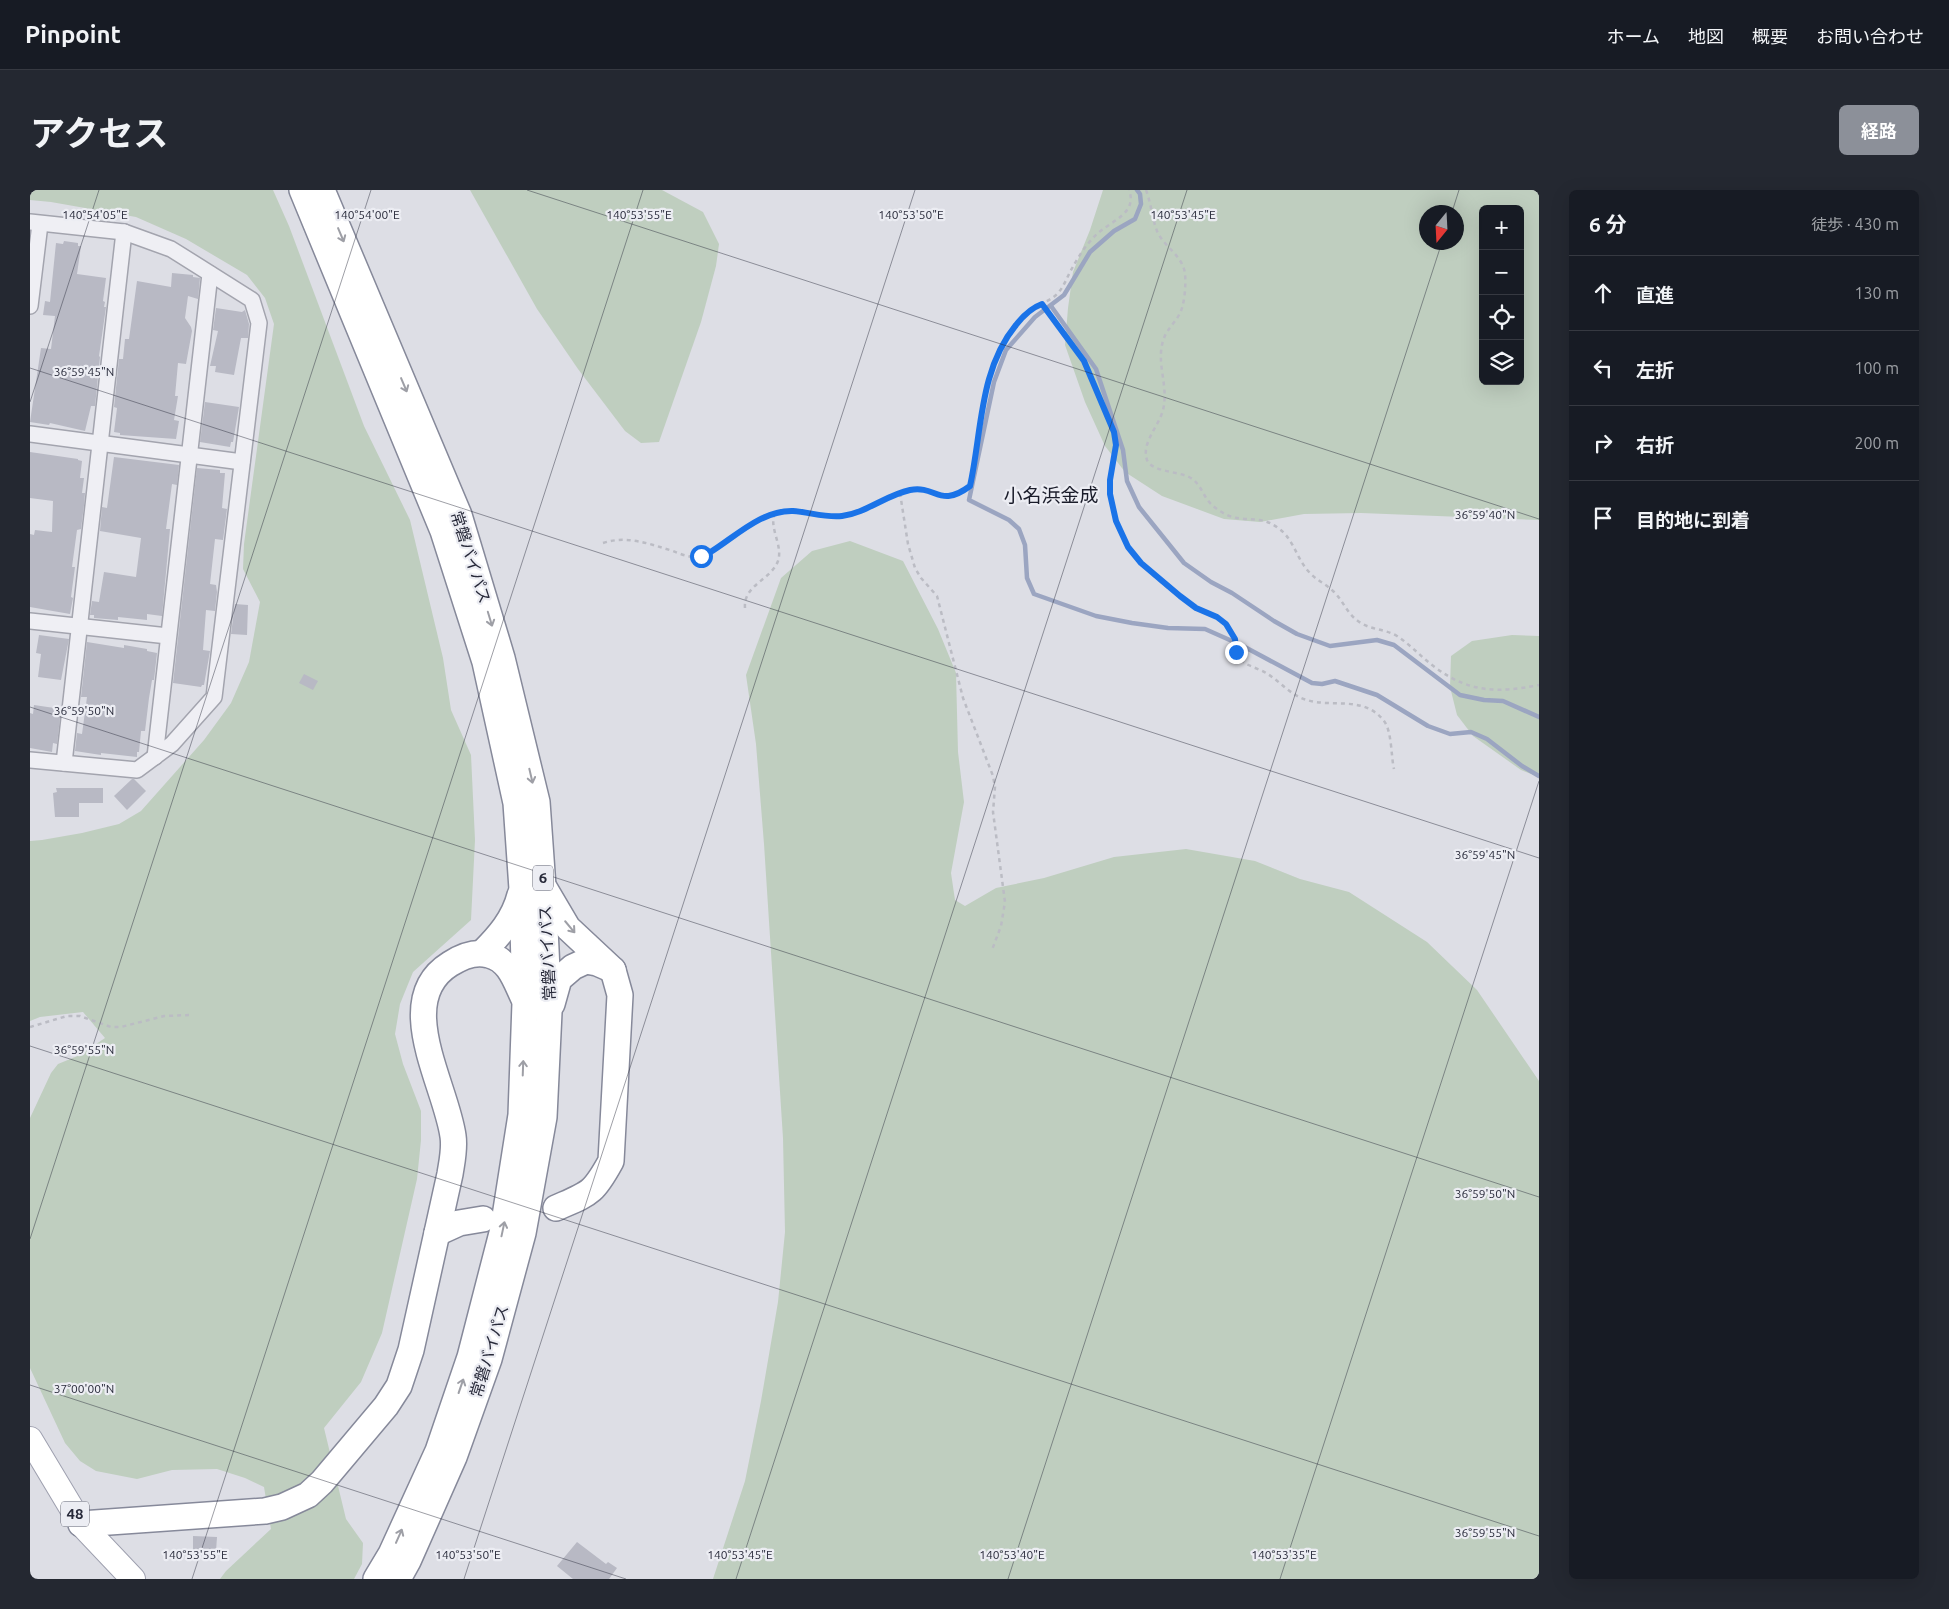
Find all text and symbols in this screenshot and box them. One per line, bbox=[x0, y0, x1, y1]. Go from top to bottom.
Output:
text: Pinpoint bbox=[25, 21, 121, 48]
text: ホーム bbox=[1607, 26, 1660, 46]
text: 地図 bbox=[1688, 26, 1724, 46]
text: 概要 bbox=[1752, 26, 1788, 46]
text: お問い合わせ bbox=[1816, 26, 1924, 46]
button: 経路 bbox=[1839, 105, 1919, 155]
text: アクセス bbox=[30, 113, 168, 153]
north arrow bbox=[1419, 205, 1464, 250]
map controls bbox=[1479, 205, 1524, 385]
button: + bbox=[1479, 205, 1524, 250]
text: 140°54'05"E bbox=[62, 208, 128, 221]
text: 140°54'00"E bbox=[334, 208, 400, 221]
text: 140°53'55"E bbox=[606, 208, 672, 221]
text: 140°53'50"E bbox=[878, 208, 944, 221]
text: 140°53'45"E bbox=[1150, 208, 1216, 221]
text: 6 分 bbox=[1589, 212, 1627, 236]
text: 徒歩 · 430 m bbox=[1811, 215, 1899, 233]
one-way arrow bbox=[336, 227, 346, 242]
button: − bbox=[1479, 250, 1524, 295]
icon: ahead bbox=[1589, 279, 1617, 307]
text: 直進 bbox=[1636, 284, 1674, 306]
text: 130 m bbox=[1854, 284, 1899, 302]
button: locate bbox=[1479, 295, 1524, 340]
button: layers bbox=[1479, 340, 1524, 385]
icon: left bbox=[1589, 354, 1617, 382]
text: 左折 bbox=[1636, 359, 1674, 381]
text: 100 m bbox=[1854, 359, 1899, 377]
text: 36°59'45"N bbox=[54, 365, 114, 378]
one-way arrow bbox=[399, 377, 409, 392]
icon: right bbox=[1589, 429, 1617, 457]
text: 右折 bbox=[1636, 434, 1674, 456]
text: 200 m bbox=[1854, 434, 1899, 452]
district label: 小名浜金成 bbox=[1003, 484, 1099, 506]
icon: arrive bbox=[1589, 504, 1617, 532]
text: 36°59'40"N bbox=[1455, 508, 1515, 521]
street label: 常磐バイパス bbox=[448, 509, 494, 605]
text: 目的地に到着 bbox=[1636, 509, 1750, 531]
route start bbox=[690, 545, 713, 568]
one-way arrow bbox=[486, 611, 496, 627]
route end bbox=[1225, 641, 1248, 664]
text: 36°59'50"N bbox=[54, 704, 114, 717]
one-way arrow bbox=[527, 768, 536, 784]
text: 36°59'45"N bbox=[1455, 848, 1515, 861]
road number: 6 bbox=[533, 866, 553, 890]
street label: 常磐バイパス bbox=[536, 905, 558, 1001]
one-way arrow bbox=[564, 921, 575, 934]
text: 36°59'55"N bbox=[54, 1043, 114, 1056]
one-way arrow bbox=[518, 1060, 528, 1076]
text: 36°59'50"N bbox=[1455, 1187, 1515, 1200]
one-way arrow bbox=[499, 1221, 508, 1237]
street label: 常磐バイパス bbox=[466, 1303, 512, 1399]
one-way arrow bbox=[456, 1378, 466, 1394]
text: 37°00'00"N bbox=[54, 1382, 114, 1395]
road number: 48 bbox=[61, 1502, 89, 1526]
text: 36°59'55"N bbox=[1455, 1526, 1515, 1539]
one-way arrow bbox=[395, 1529, 405, 1544]
text: 140°53'55"E bbox=[162, 1548, 228, 1561]
text: 140°53'50"E bbox=[435, 1548, 501, 1561]
text: 140°53'45"E bbox=[707, 1548, 773, 1561]
text: 140°53'40"E bbox=[979, 1548, 1045, 1561]
text: 140°53'35"E bbox=[1251, 1548, 1317, 1561]

